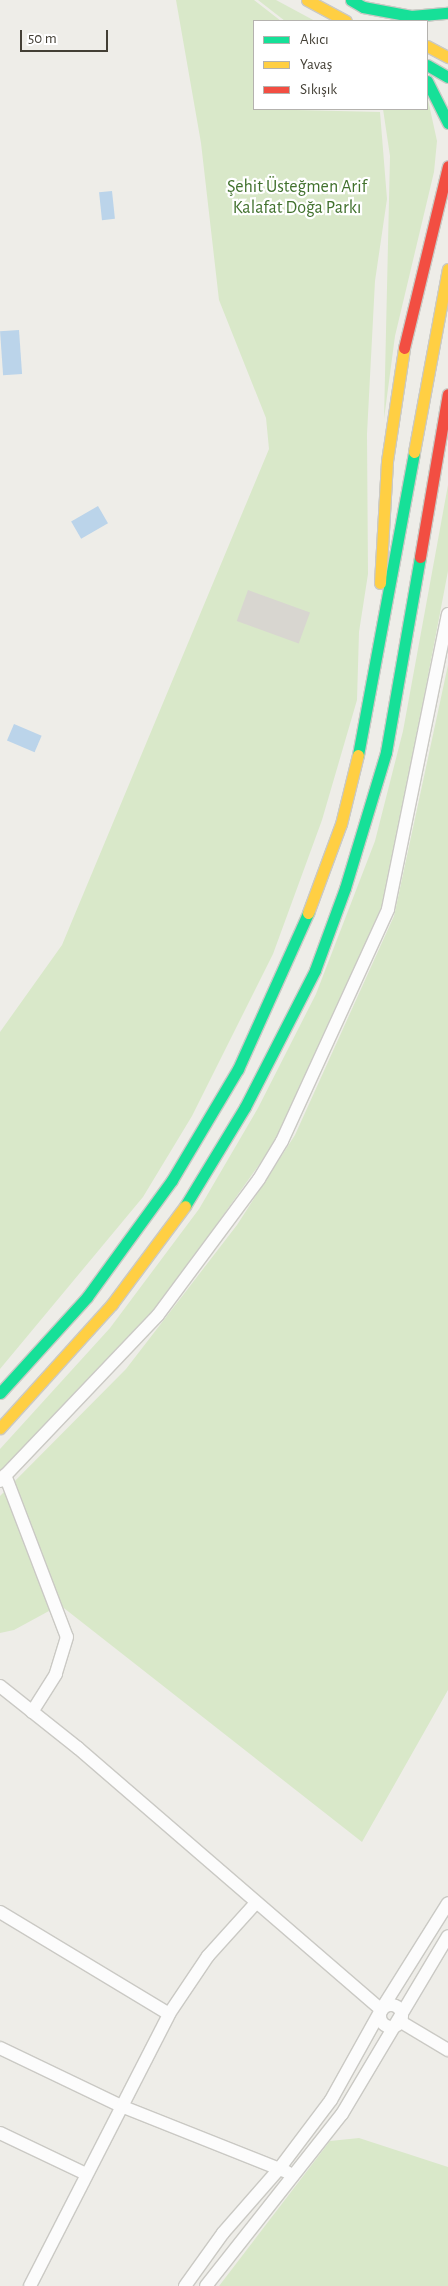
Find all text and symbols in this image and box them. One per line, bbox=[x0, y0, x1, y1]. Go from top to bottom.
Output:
scale bar bbox=[22, 20, 110, 52]
legend bbox=[253, 20, 428, 110]
text: 50 m bbox=[28, 31, 57, 46]
text: Akıcı bbox=[300, 32, 329, 47]
text: Yavaş bbox=[300, 57, 332, 72]
text: Sıkışık bbox=[300, 82, 337, 97]
park label: Şehit Üsteğmen Arif Kalafat Doğa Parkı bbox=[227, 177, 367, 220]

